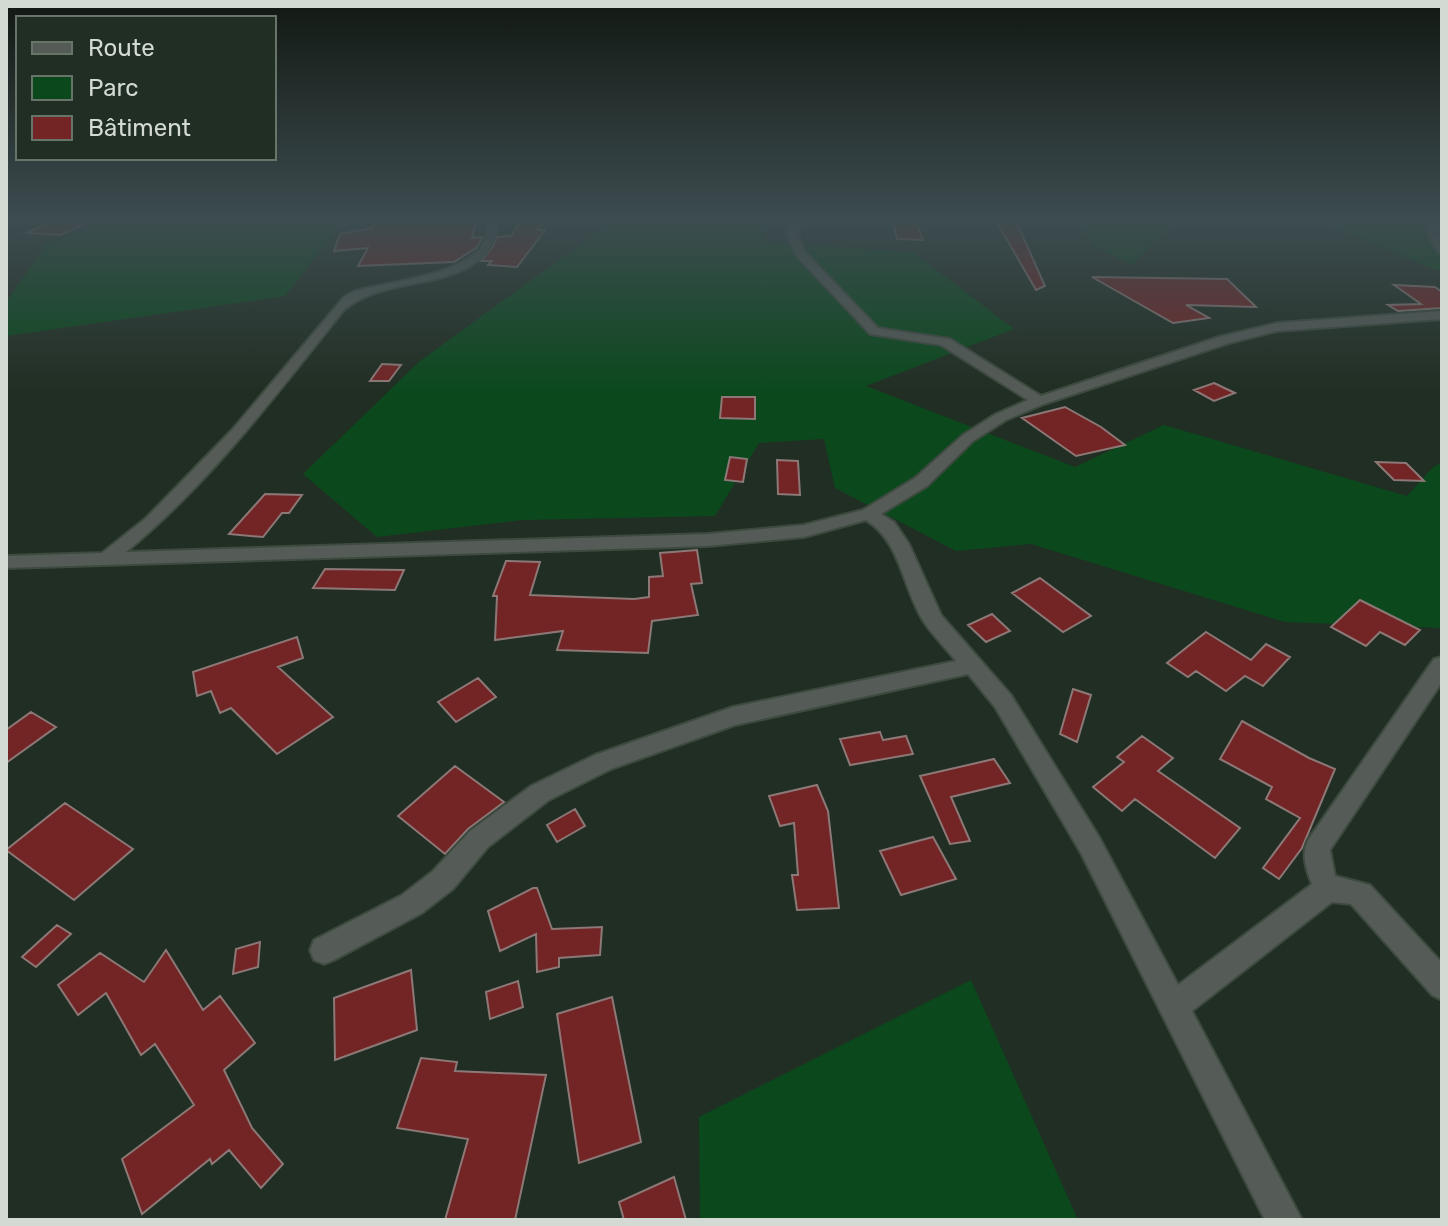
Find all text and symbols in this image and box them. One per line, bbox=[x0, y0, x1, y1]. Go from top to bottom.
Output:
legend bbox=[16, 16, 276, 160]
text: Route bbox=[88, 34, 155, 62]
text: Parc bbox=[88, 74, 139, 102]
text: Bâtiment bbox=[88, 114, 191, 142]

